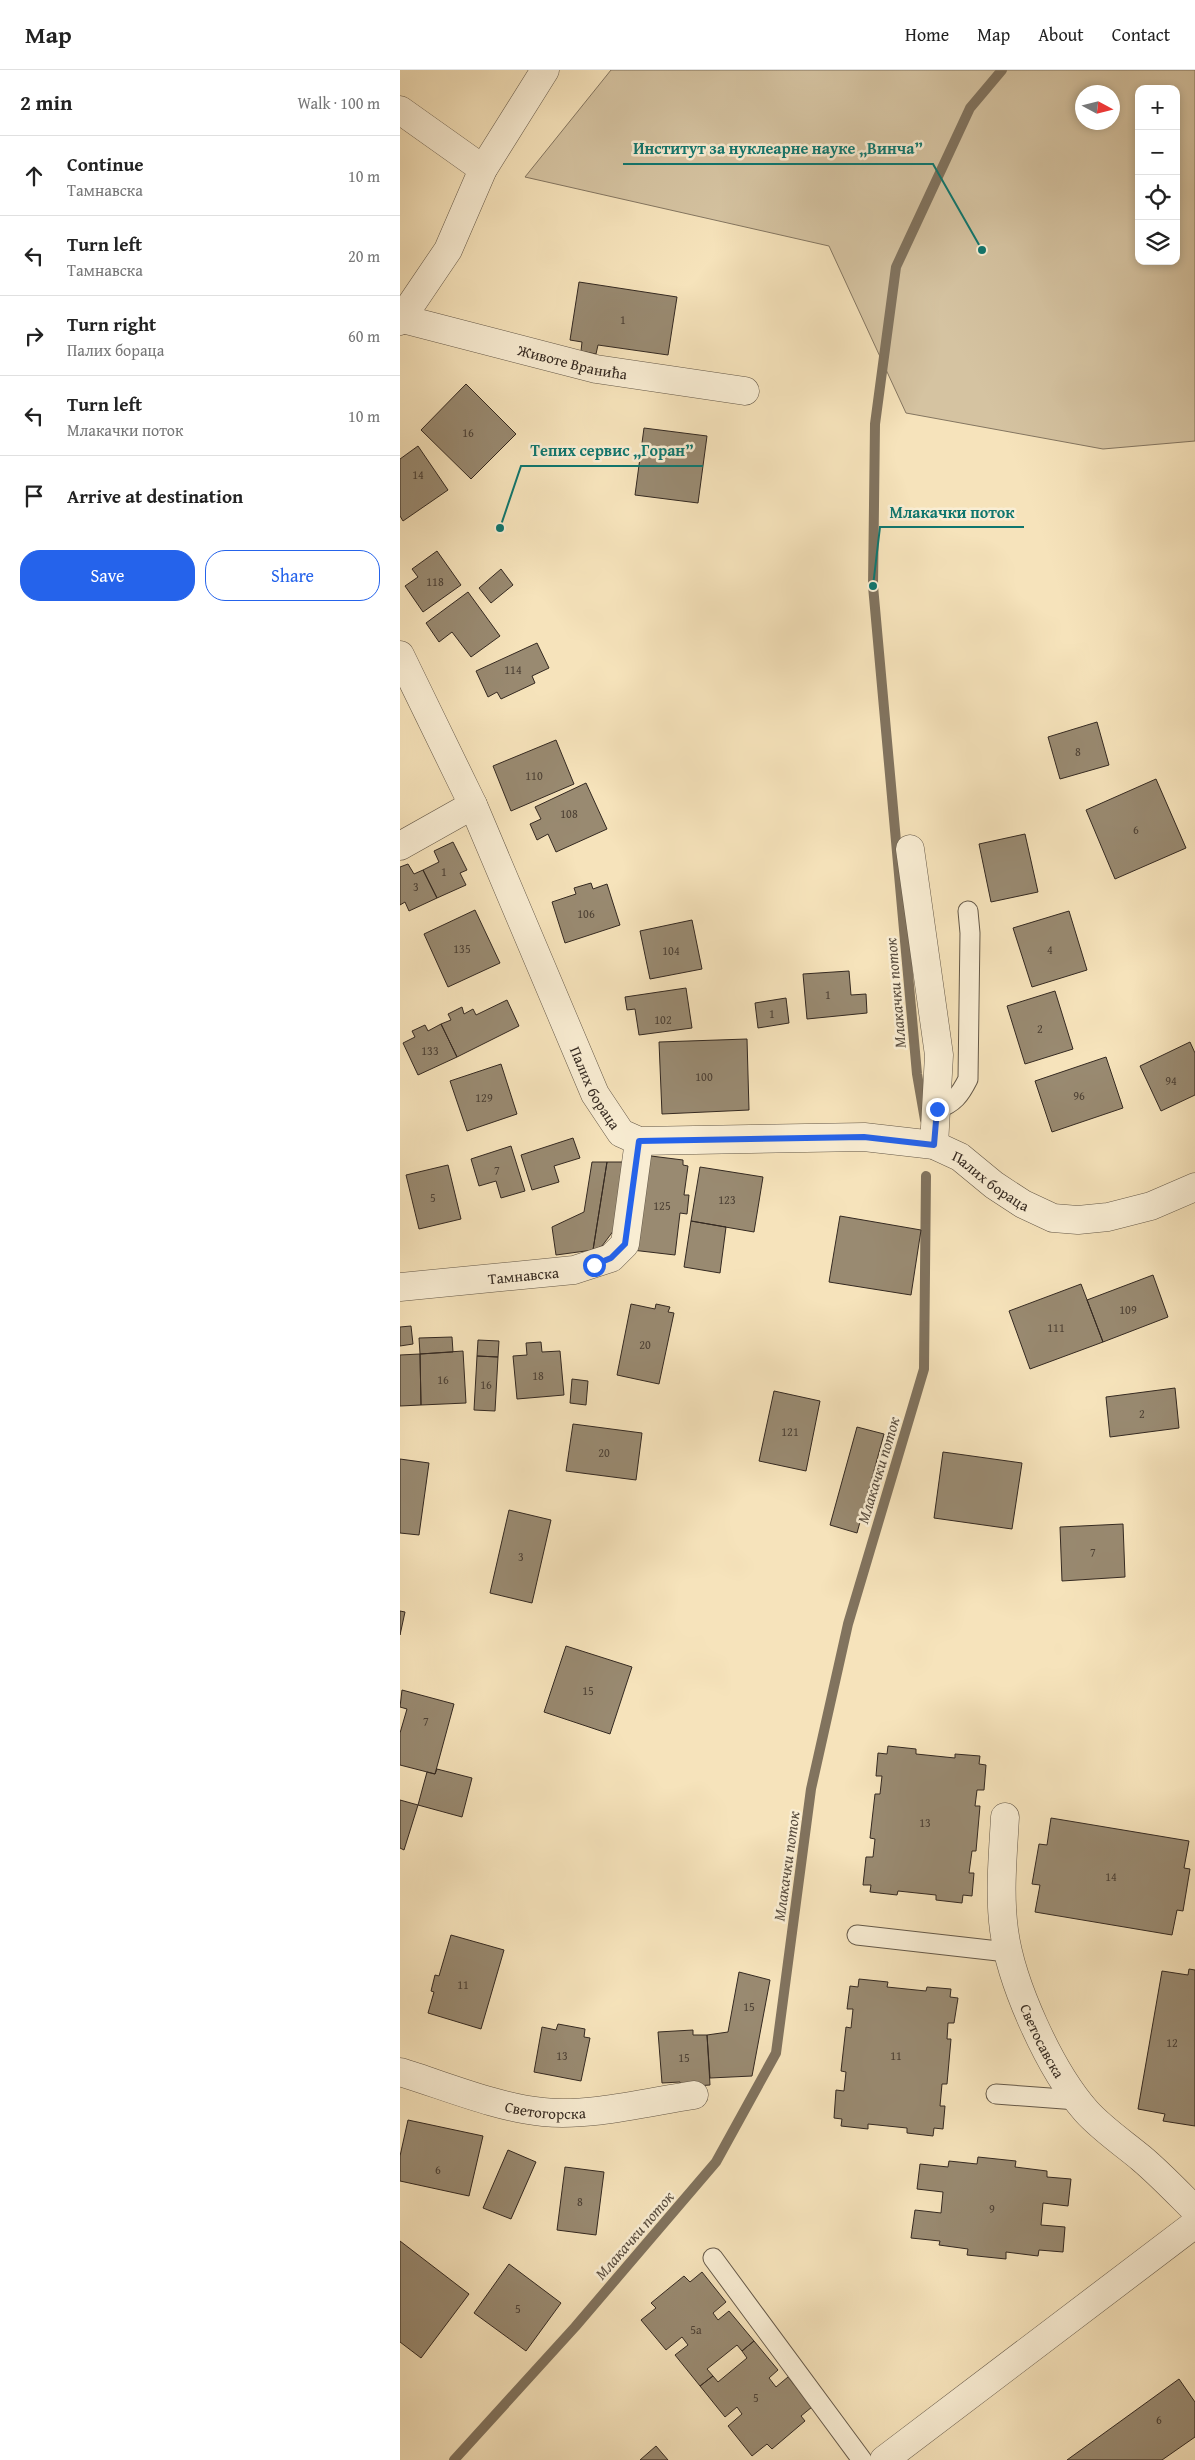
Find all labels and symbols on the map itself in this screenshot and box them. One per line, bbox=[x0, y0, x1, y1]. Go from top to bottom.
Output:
north arrow bbox=[1075, 85, 1120, 130]
callout: Институт за нуклеарне науке „Винча” bbox=[623, 133, 933, 164]
text: Институт за нуклеарне науке „Винча” bbox=[633, 136, 923, 160]
house number: 1 bbox=[620, 311, 626, 328]
street label: Животе Вранића bbox=[515, 338, 630, 384]
house number: 16 bbox=[462, 424, 474, 441]
callout: Тепих сервис „Горан” bbox=[521, 435, 703, 466]
text: Тепих сервис „Горан” bbox=[531, 438, 693, 462]
house number: 14 bbox=[412, 466, 424, 483]
callout: Млакачки поток bbox=[880, 496, 1024, 527]
text: Млакачки поток bbox=[890, 500, 1015, 524]
house number: 118 bbox=[426, 573, 444, 590]
house number: 114 bbox=[504, 661, 522, 678]
house number: 8 bbox=[1075, 743, 1081, 760]
house number: 110 bbox=[525, 767, 543, 784]
house number: 108 bbox=[560, 805, 578, 822]
house number: 6 bbox=[1133, 821, 1139, 838]
house number: 1 bbox=[441, 863, 447, 880]
house number: 3 bbox=[413, 878, 419, 895]
house number: 106 bbox=[577, 905, 595, 922]
water label: Млакачки поток bbox=[878, 937, 912, 1049]
house number: 135 bbox=[453, 940, 471, 957]
house number: 4 bbox=[1047, 941, 1053, 958]
house number: 104 bbox=[662, 942, 680, 959]
house number: 1 bbox=[825, 986, 831, 1003]
house number: 1 bbox=[769, 1005, 775, 1022]
house number: 102 bbox=[654, 1011, 672, 1028]
house number: 2 bbox=[1037, 1020, 1043, 1037]
house number: 133 bbox=[421, 1042, 439, 1059]
street label: Палих бораца bbox=[565, 1043, 626, 1134]
house number: 100 bbox=[695, 1068, 713, 1085]
house number: 94 bbox=[1165, 1072, 1177, 1089]
house number: 96 bbox=[1073, 1087, 1085, 1104]
house number: 129 bbox=[475, 1089, 493, 1106]
route end bbox=[926, 1098, 949, 1121]
street label: Палих бораца bbox=[949, 1145, 1033, 1216]
house number: 7 bbox=[494, 1162, 500, 1179]
house number: 5 bbox=[430, 1189, 436, 1206]
house number: 123 bbox=[718, 1191, 736, 1208]
house number: 125 bbox=[653, 1197, 671, 1214]
route start bbox=[583, 1254, 606, 1277]
street label: Тамнавска bbox=[487, 1261, 561, 1289]
house number: 109 bbox=[1119, 1301, 1137, 1318]
house number: 111 bbox=[1047, 1319, 1065, 1336]
house number: 20 bbox=[639, 1336, 651, 1353]
house number: 18 bbox=[532, 1367, 544, 1384]
house number: 16 bbox=[437, 1371, 449, 1388]
house number: 16 bbox=[480, 1376, 492, 1393]
house number: 2 bbox=[1139, 1405, 1145, 1422]
water label: Млакачки поток bbox=[850, 1413, 906, 1526]
house number: 121 bbox=[781, 1423, 799, 1440]
house number: 20 bbox=[598, 1444, 610, 1461]
house number: 7 bbox=[1090, 1544, 1096, 1561]
house number: 3 bbox=[518, 1548, 524, 1565]
house number: 15 bbox=[582, 1682, 594, 1699]
house number: 7 bbox=[423, 1713, 429, 1730]
water label: Млакачки поток bbox=[766, 1809, 806, 1923]
house number: 13 bbox=[919, 1814, 931, 1831]
house number: 14 bbox=[1105, 1868, 1117, 1885]
house number: 11 bbox=[457, 1976, 469, 1993]
house number: 15 bbox=[743, 1998, 755, 2015]
street label: Светосавска bbox=[1015, 2001, 1070, 2082]
house number: 12 bbox=[1166, 2034, 1178, 2051]
house number: 13 bbox=[556, 2047, 568, 2064]
house number: 11 bbox=[890, 2047, 902, 2064]
house number: 15 bbox=[678, 2049, 690, 2066]
street label: Светогорска bbox=[503, 2095, 587, 2124]
house number: 6 bbox=[435, 2161, 441, 2178]
water label: Млакачки поток bbox=[589, 2185, 679, 2285]
house number: 8 bbox=[577, 2193, 583, 2210]
house number: 9 bbox=[989, 2200, 995, 2217]
house number: 5 bbox=[515, 2300, 521, 2317]
house number: 5a bbox=[690, 2321, 702, 2338]
house number: 5 bbox=[753, 2389, 759, 2406]
house number: 6 bbox=[1156, 2411, 1162, 2428]

